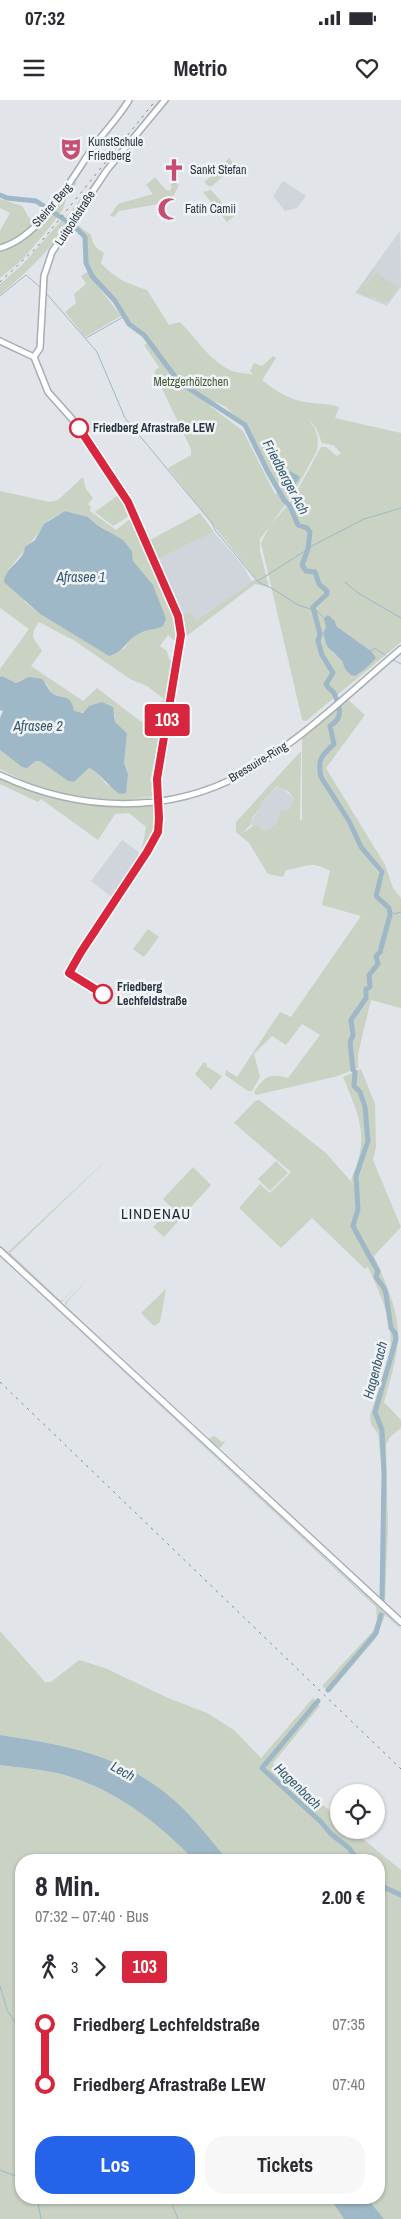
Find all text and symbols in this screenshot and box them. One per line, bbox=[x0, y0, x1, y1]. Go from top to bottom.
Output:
text: 07:32 bbox=[25, 5, 65, 31]
text: Metrio bbox=[173, 53, 228, 83]
icon: menu bbox=[20, 54, 48, 82]
icon: heart bbox=[353, 54, 381, 82]
place label: KunstSchule Friedberg bbox=[88, 134, 143, 164]
theatre icon: KunstSchule Friedberg bbox=[58, 136, 84, 162]
church icon: Sankt Stefan bbox=[161, 157, 187, 183]
place label: Sankt Stefan bbox=[190, 162, 246, 178]
street label: Steirer Berg bbox=[29, 179, 76, 230]
street label: Luitpoldstraße bbox=[51, 187, 99, 249]
mosque icon: Fatih Camii bbox=[156, 196, 182, 222]
place label: Fatih Camii bbox=[185, 201, 236, 217]
park label: Metzgerhölzchen bbox=[154, 374, 228, 390]
marker: Friedberg Afrastraße LEW bbox=[69, 418, 89, 438]
place label: Friedberg Afrastraße LEW bbox=[93, 420, 215, 436]
water label: Friedberger Ach bbox=[259, 436, 313, 518]
water label: Afrasee 1 bbox=[55, 568, 106, 586]
line badge: 103 bbox=[138, 704, 196, 736]
text: 103 bbox=[155, 707, 179, 732]
water label: Afrasee 2 bbox=[12, 717, 63, 735]
street label: Bressuire-Ring bbox=[226, 738, 291, 786]
place label: Friedberg Lechfeldstraße bbox=[117, 979, 188, 1009]
marker: Friedberg Lechfeldstraße bbox=[93, 984, 113, 1004]
district label: LINDENAU bbox=[121, 1203, 191, 1224]
water label: Hagenbach bbox=[359, 1339, 391, 1401]
water label: Lech bbox=[108, 1757, 138, 1785]
water label: Hagenbach bbox=[271, 1759, 325, 1813]
map controls bbox=[330, 1784, 385, 1839]
button: locate bbox=[330, 1784, 385, 1839]
text: 8 Min. bbox=[35, 1867, 100, 1905]
text: 2.00 € bbox=[322, 1884, 365, 1910]
text: 07:32 – 07:40 · Bus bbox=[35, 1905, 149, 1927]
icon: walk bbox=[35, 1953, 63, 1981]
icon: forward bbox=[86, 1953, 114, 1981]
text: 103 bbox=[132, 1954, 157, 1979]
text: 3 bbox=[71, 1956, 78, 1978]
text: Friedberg Lechfeldstraße bbox=[73, 2011, 260, 2037]
text: 07:35 bbox=[332, 2013, 365, 2035]
text: Friedberg Afrastraße LEW bbox=[73, 2071, 266, 2097]
text: 07:40 bbox=[332, 2073, 365, 2095]
button: Los bbox=[35, 2136, 195, 2194]
button: Tickets bbox=[205, 2136, 365, 2194]

